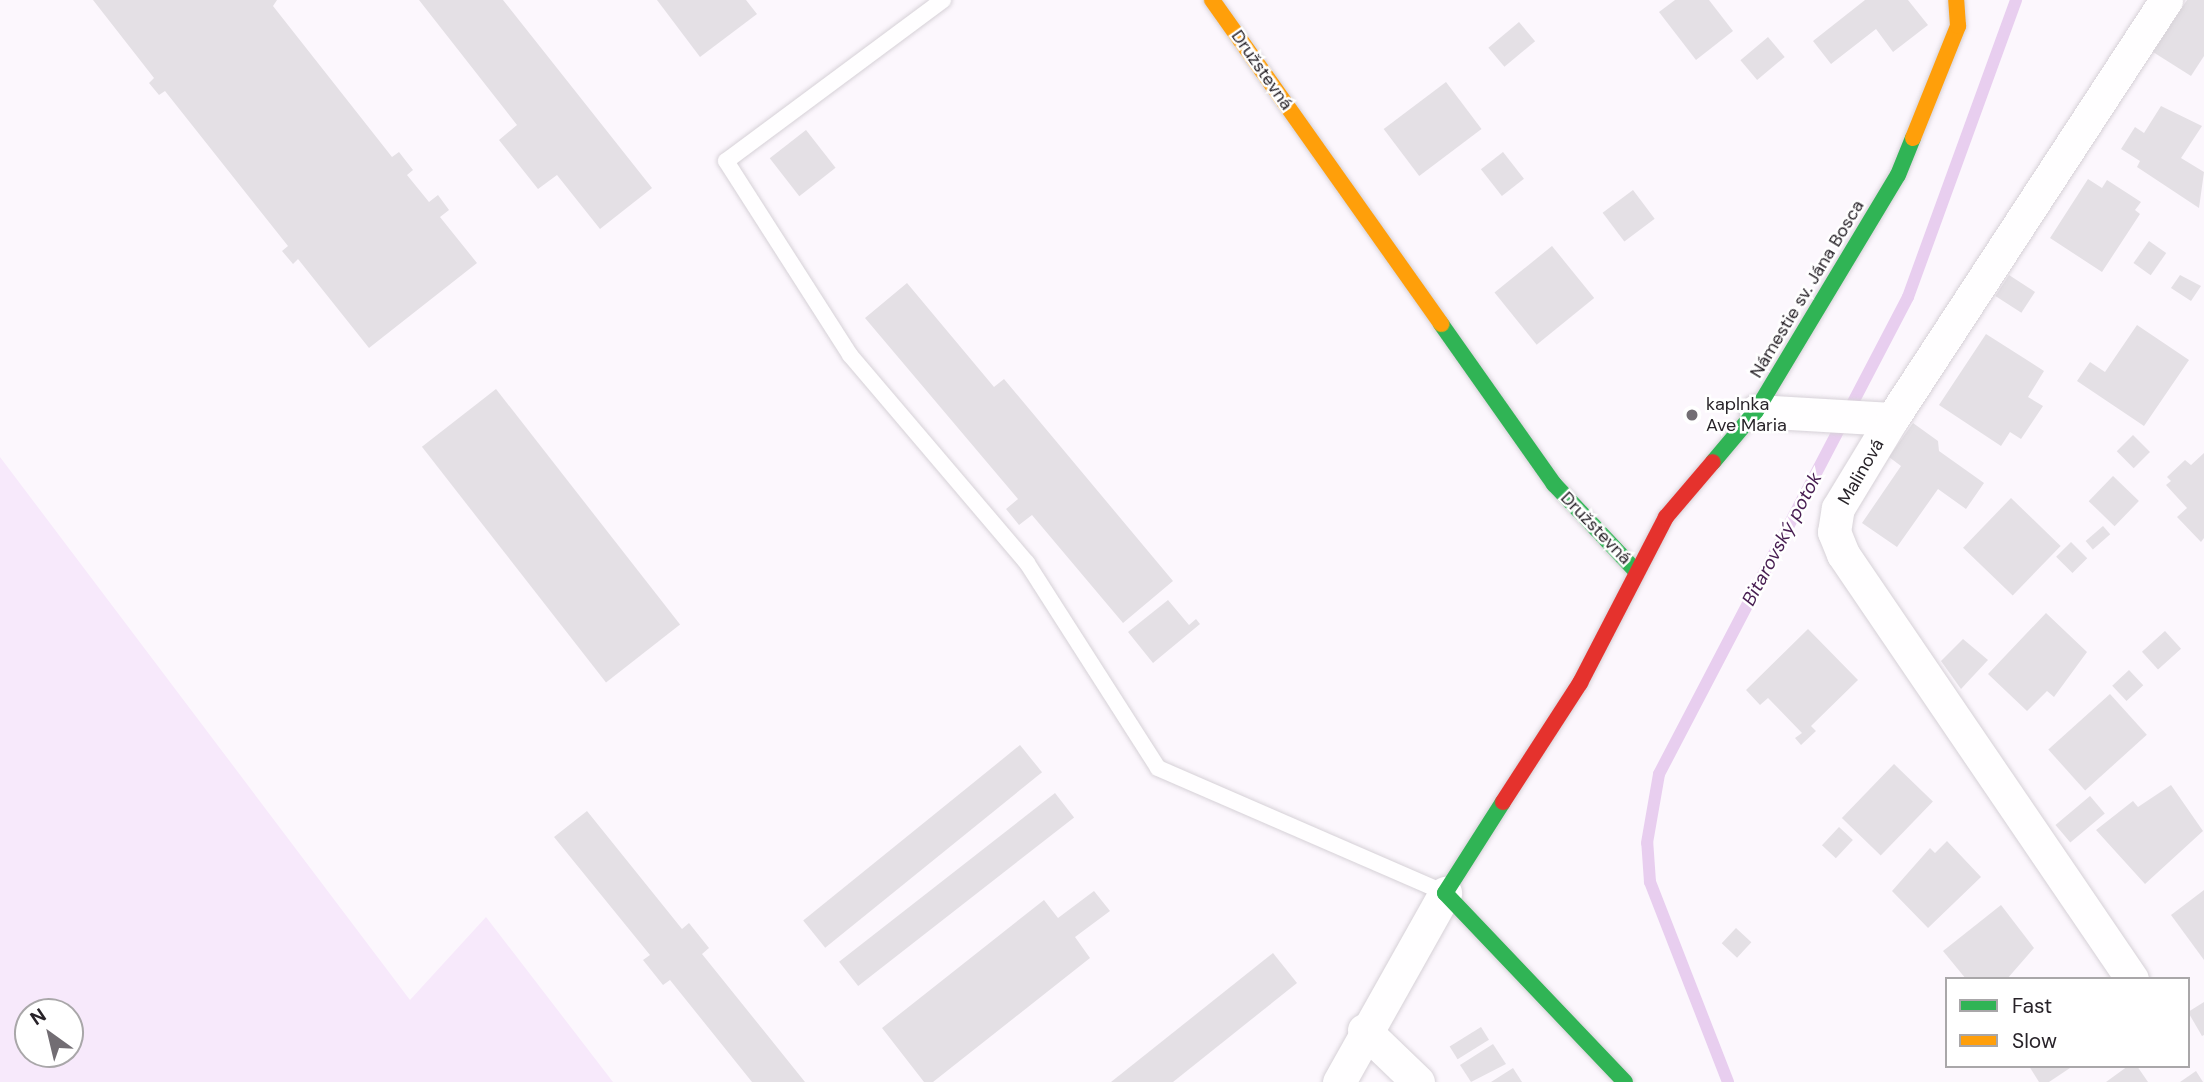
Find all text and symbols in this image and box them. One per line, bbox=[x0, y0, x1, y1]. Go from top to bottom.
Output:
street label: Družstevná bbox=[1227, 26, 1297, 114]
street label: Námestie sv. Jána Bosca bbox=[1745, 196, 1869, 382]
place label: kaplnka Ave Maria bbox=[1706, 394, 1787, 436]
marker: kaplnka Ave Maria bbox=[1684, 407, 1700, 423]
street label: Malinová bbox=[1833, 435, 1889, 509]
water label: Bitarovský potok bbox=[1737, 469, 1827, 609]
street label: Družstevná bbox=[1556, 487, 1636, 569]
legend bbox=[1945, 977, 2190, 1068]
text: Fast bbox=[2012, 992, 2052, 1020]
north arrow bbox=[14, 998, 84, 1068]
text: N bbox=[25, 1003, 51, 1031]
text: Slow bbox=[2012, 1027, 2057, 1055]

